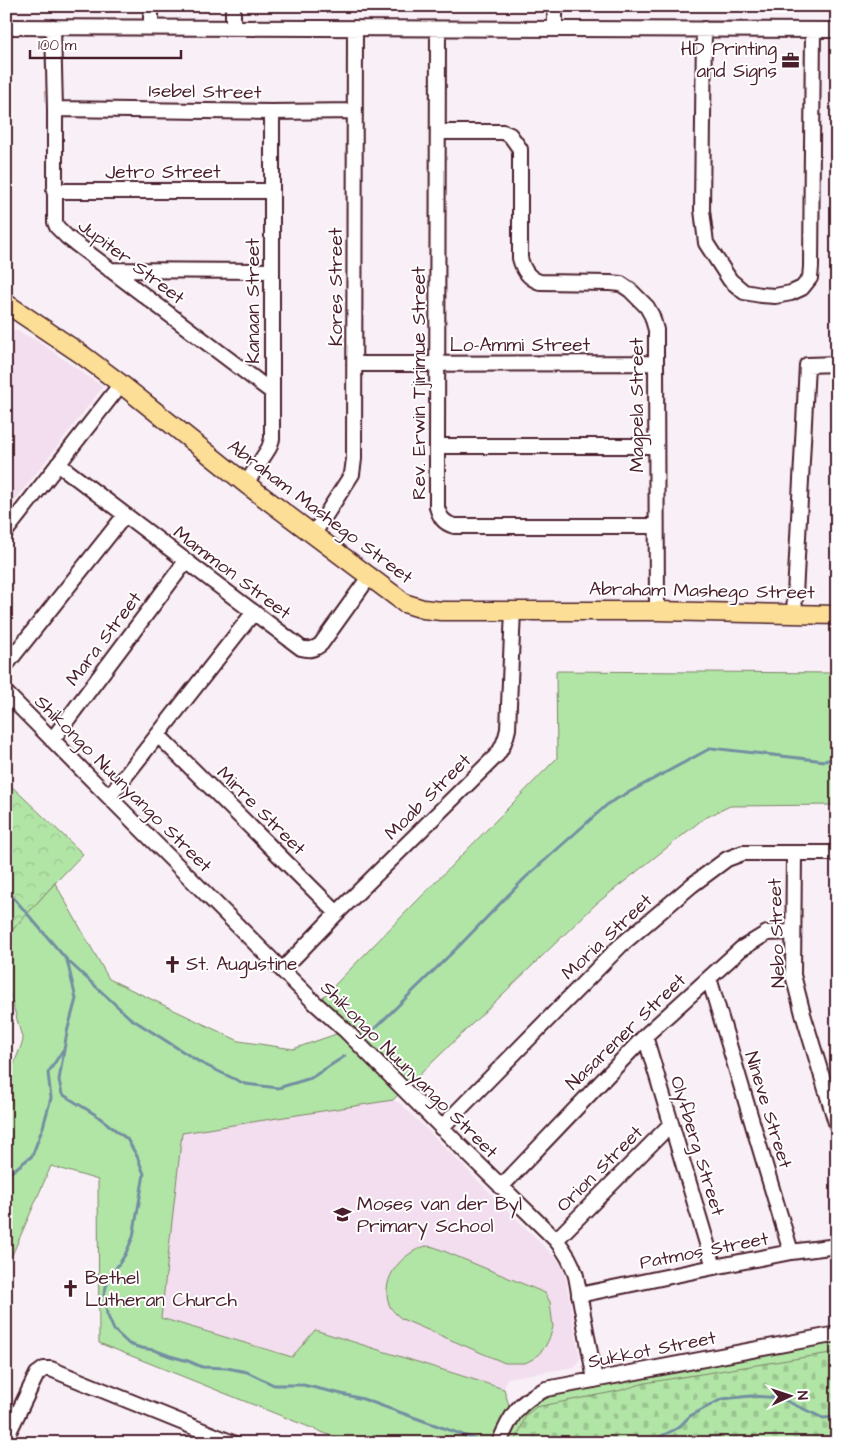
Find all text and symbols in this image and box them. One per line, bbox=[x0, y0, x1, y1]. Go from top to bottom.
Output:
scale bar bbox=[30, 28, 181, 60]
text: 100 m bbox=[38, 35, 77, 56]
place label: HD Printing and Signs bbox=[681, 36, 777, 86]
office icon: HD Printing and Signs bbox=[781, 50, 801, 70]
street label: Isebel Street bbox=[148, 78, 262, 106]
street label: Jetro Street bbox=[105, 159, 221, 186]
street label: Jupiter Street bbox=[72, 213, 190, 311]
street label: Kores Street bbox=[323, 227, 350, 346]
street label: Kanaan Street bbox=[240, 238, 267, 364]
street label: Rev. Erwin Tjirimue Street bbox=[406, 266, 433, 500]
street label: Lo-Ammi Street bbox=[450, 332, 591, 359]
street label: Magpela Street bbox=[624, 337, 652, 472]
street label: Abraham Mashego Street bbox=[221, 433, 419, 592]
street label: Mammon Street bbox=[167, 520, 297, 627]
street label: Abraham Mashego Street bbox=[589, 576, 815, 607]
street label: Mara Street bbox=[60, 586, 149, 692]
street label: Shikongo Nuunyango Street bbox=[27, 689, 218, 880]
street label: Moab Street bbox=[379, 747, 478, 846]
street label: Mirre Street bbox=[210, 760, 312, 862]
street label: Nebo Street bbox=[762, 877, 792, 988]
street label: Moria Street bbox=[556, 887, 659, 986]
place label: St. Augustine bbox=[186, 951, 297, 979]
church icon: St. Augustine bbox=[162, 954, 182, 974]
street label: Nasarener Street bbox=[560, 967, 692, 1097]
street label: Shikongo Nuunyango Street bbox=[313, 975, 504, 1166]
street label: Nineve Street bbox=[737, 1048, 799, 1172]
street label: Olyfberg Street bbox=[662, 1073, 731, 1220]
street label: Orion Street bbox=[551, 1119, 650, 1218]
place label: Moses van der Byl Primary School bbox=[357, 1191, 522, 1241]
school or university icon: Moses van der Byl Primary School bbox=[333, 1205, 353, 1225]
street label: Patmos Street bbox=[637, 1225, 771, 1277]
place label: Bethel Lutheran Church bbox=[85, 1265, 237, 1314]
church icon: Bethel Lutheran Church bbox=[61, 1279, 81, 1299]
street label: Sukkot Street bbox=[586, 1324, 719, 1376]
north arrow bbox=[766, 1372, 816, 1422]
text: N bbox=[792, 1390, 812, 1400]

